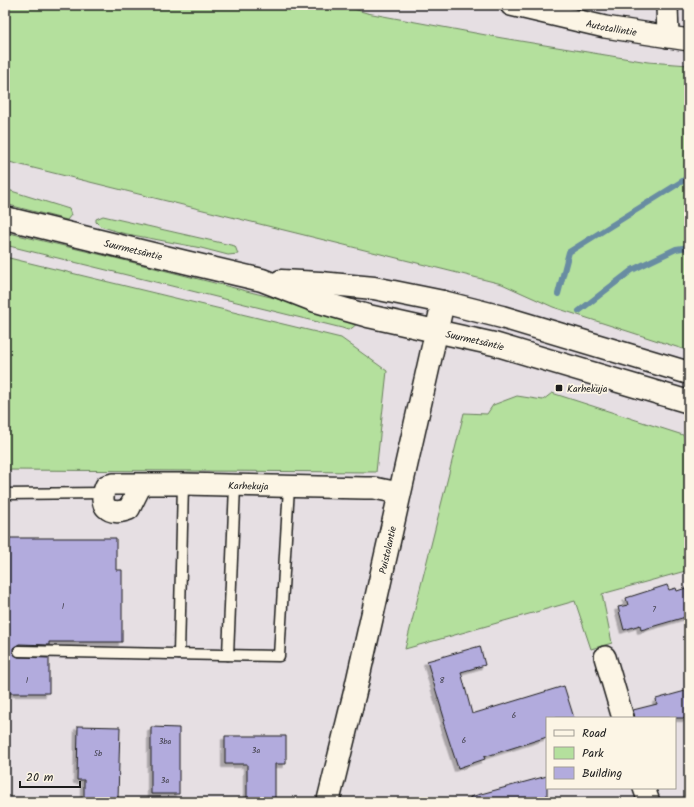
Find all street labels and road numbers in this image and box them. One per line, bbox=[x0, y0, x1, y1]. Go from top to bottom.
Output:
street label: Autotallintie bbox=[584, 16, 638, 41]
street label: Suurmetsäntie bbox=[102, 235, 164, 265]
street label: Suurmetsäntie bbox=[444, 326, 506, 356]
street label: Karhekuja bbox=[228, 478, 269, 495]
street label: Puistolantie bbox=[375, 524, 401, 576]

